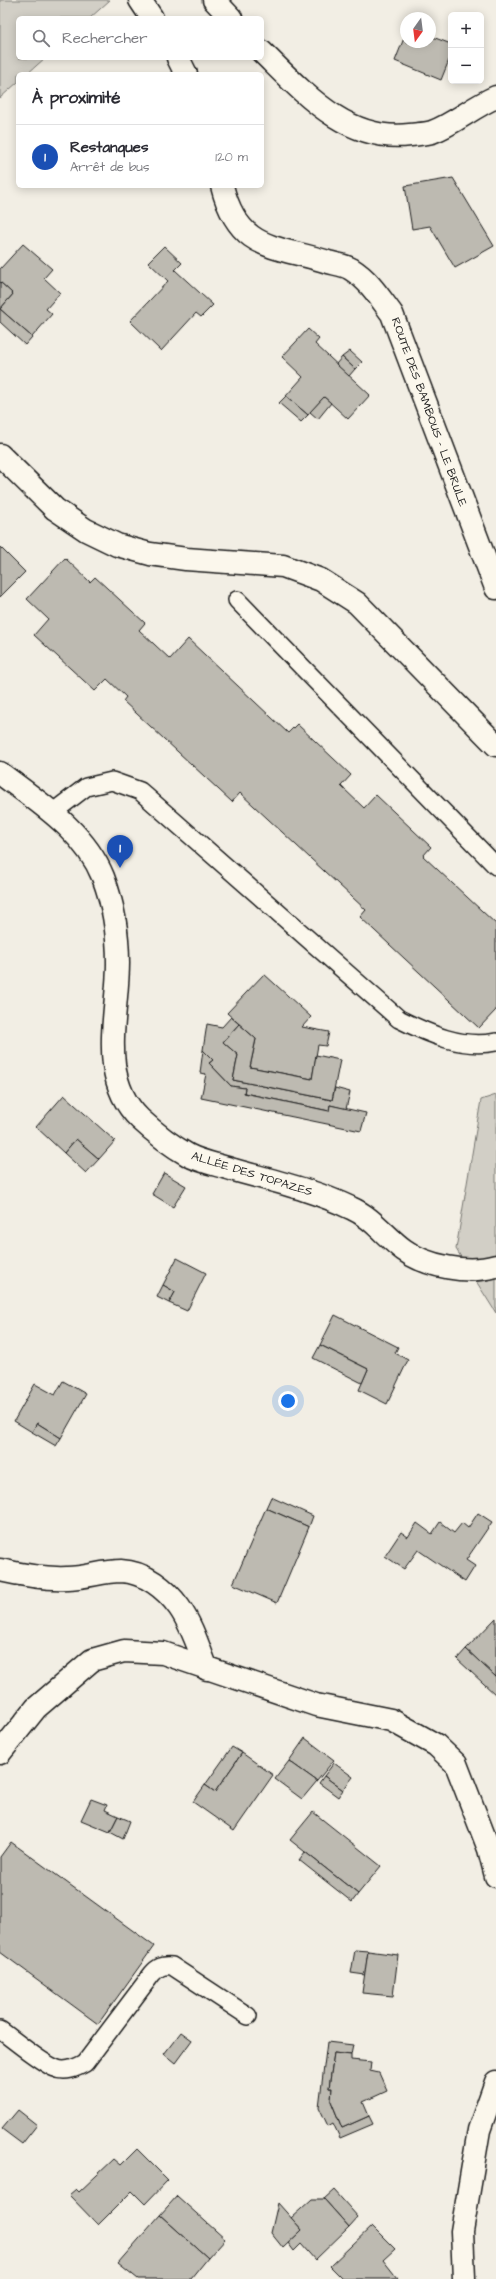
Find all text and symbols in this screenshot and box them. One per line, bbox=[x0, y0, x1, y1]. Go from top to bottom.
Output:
north arrow bbox=[400, 12, 436, 48]
map controls bbox=[448, 12, 484, 84]
button: + bbox=[448, 12, 484, 48]
search box bbox=[16, 16, 264, 60]
icon: search bbox=[30, 27, 52, 49]
text: Rechercher bbox=[62, 28, 147, 49]
button: − bbox=[448, 48, 484, 84]
text: À proximité bbox=[32, 86, 121, 110]
text: Restanques bbox=[70, 137, 149, 158]
text: 1 bbox=[44, 148, 46, 166]
text: 120 m bbox=[215, 148, 248, 166]
text: Arrêt de bus bbox=[70, 158, 150, 176]
street label: ROUTE DES BAMBOUS - LE BRULE bbox=[387, 315, 471, 509]
pin: 1 bbox=[107, 835, 133, 868]
street label: ALLÉE DES TOPAZES bbox=[189, 1147, 315, 1201]
your location bbox=[278, 1391, 298, 1411]

